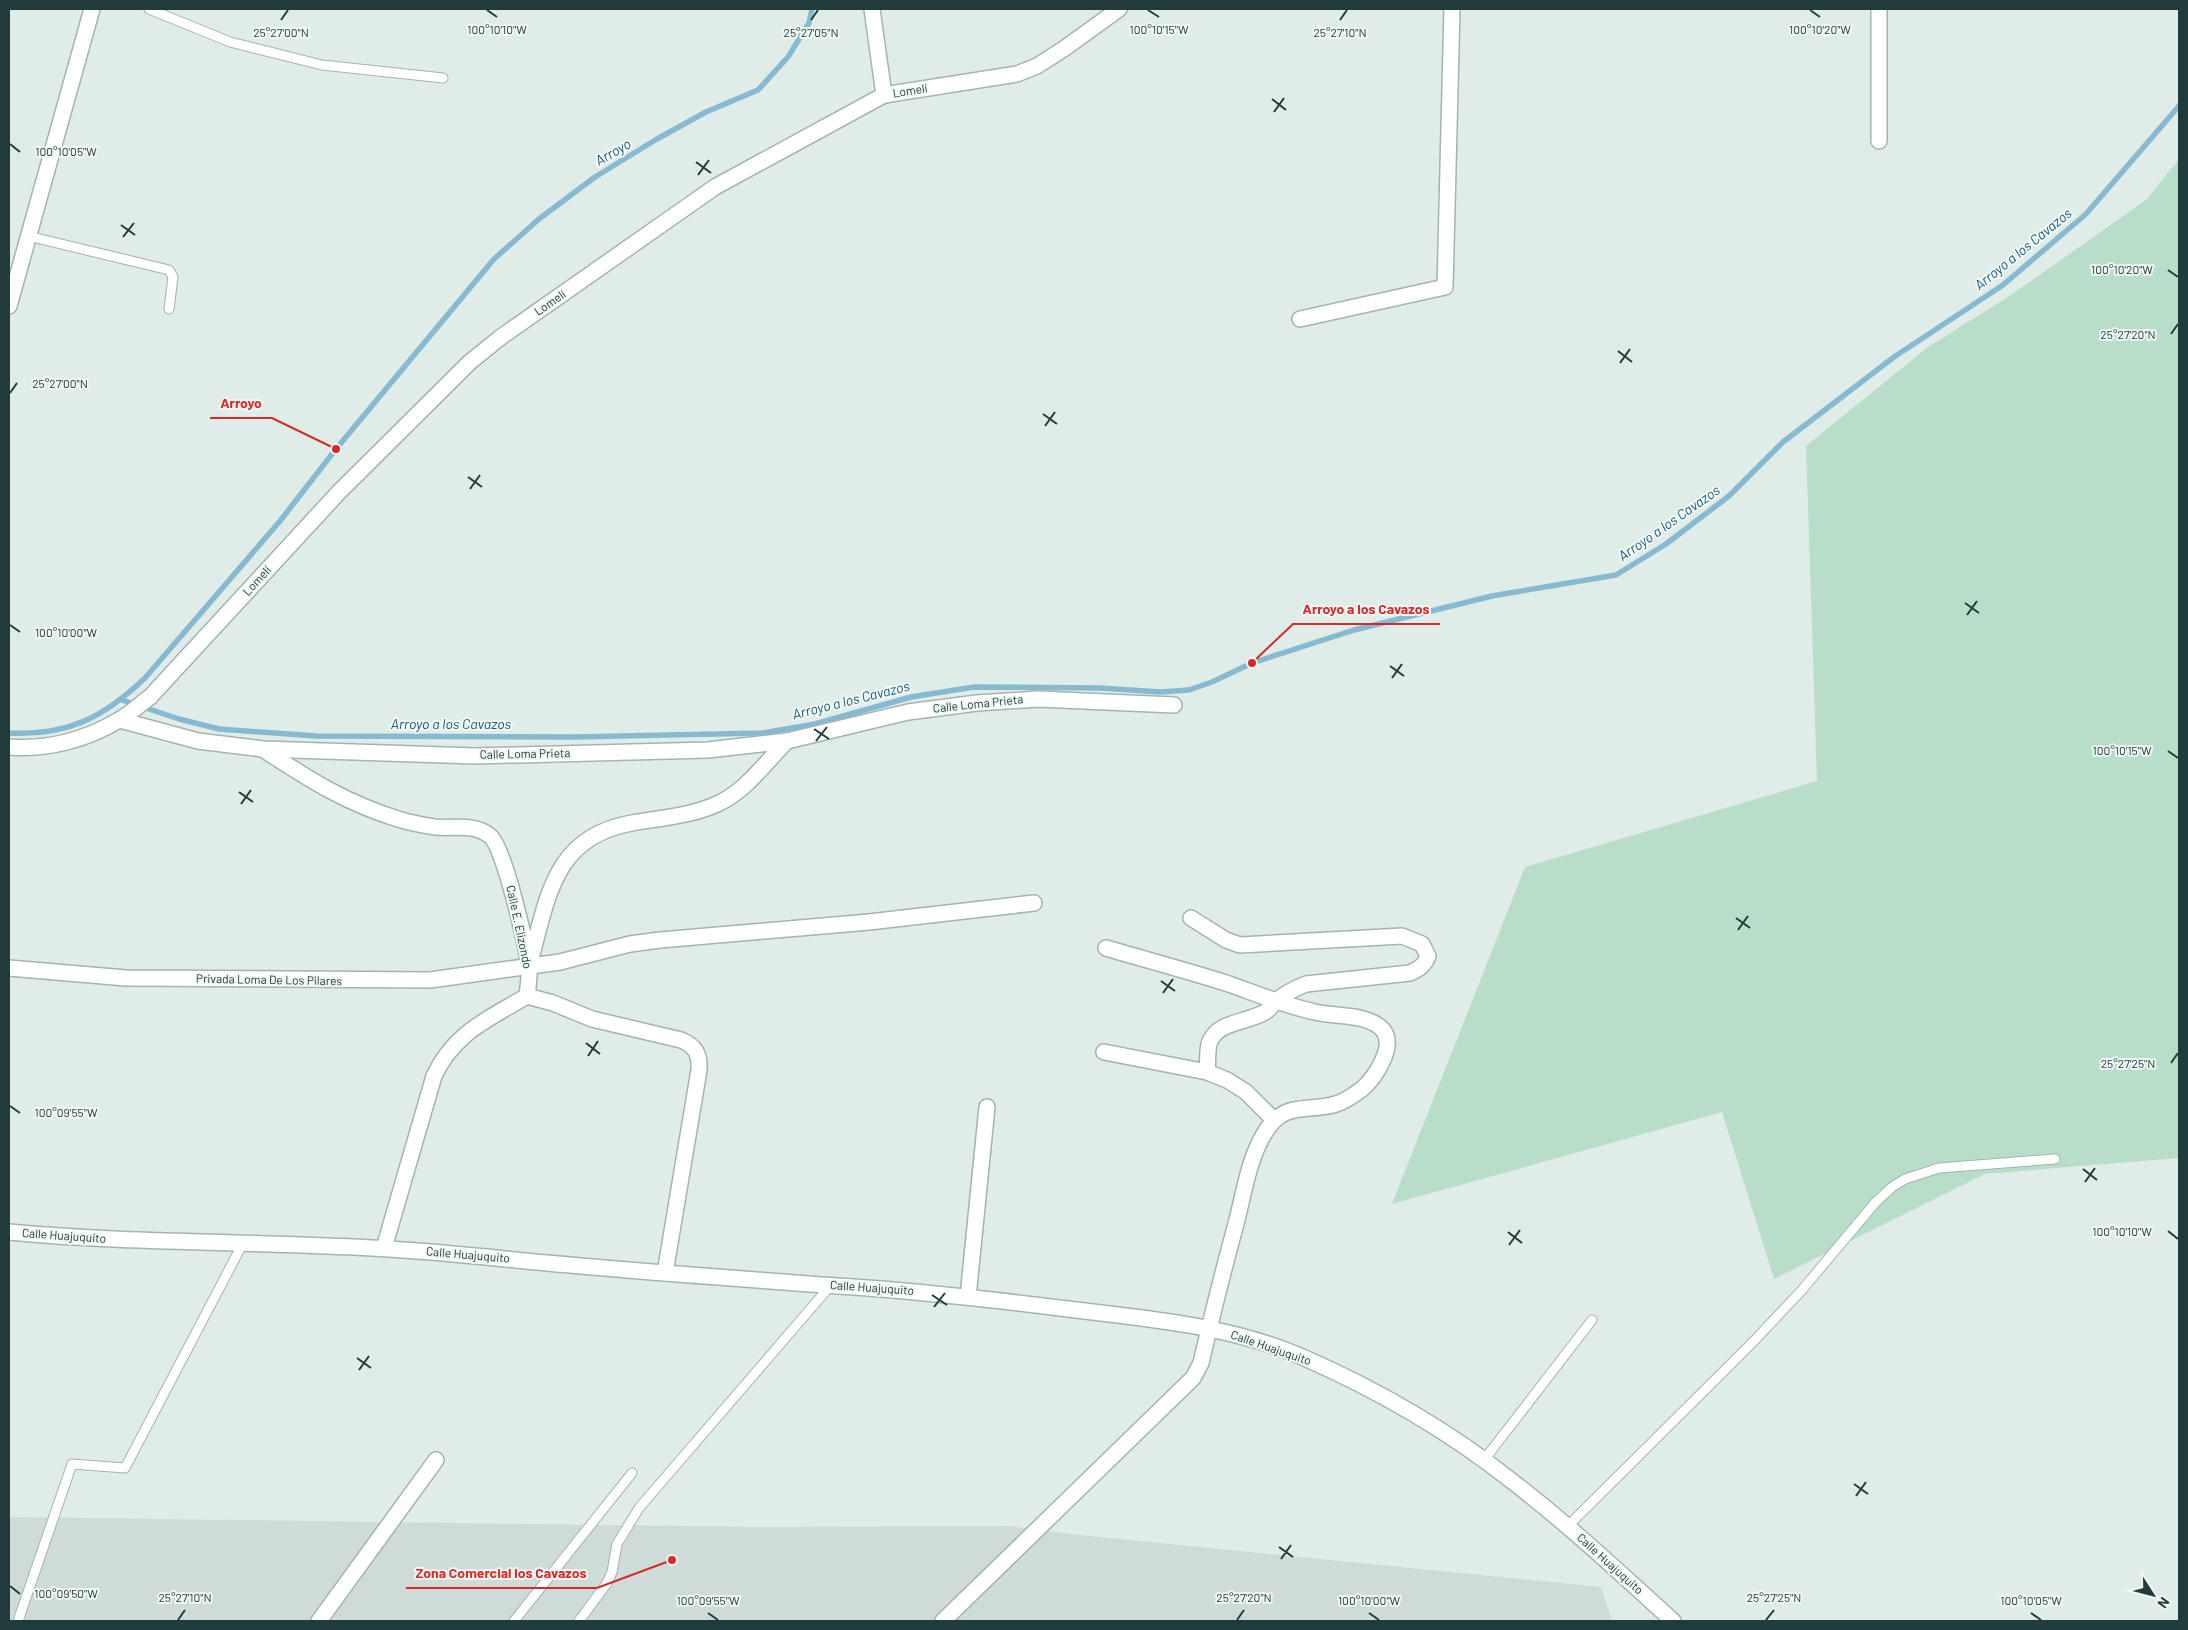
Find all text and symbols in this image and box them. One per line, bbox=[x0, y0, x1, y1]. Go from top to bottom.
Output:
text: 100°10'10"W bbox=[467, 22, 527, 36]
text: 100°10'15"W bbox=[1130, 22, 1189, 36]
text: 100°10'20"W bbox=[1789, 22, 1851, 36]
text: 25°27'00"N bbox=[253, 25, 309, 39]
text: 25°27'05"N bbox=[783, 25, 839, 39]
text: 25°27'10"N bbox=[1313, 25, 1367, 39]
street label: Lomelí bbox=[892, 80, 929, 100]
water label: Arroyo bbox=[592, 135, 634, 169]
text: 100°10'05"W bbox=[35, 144, 97, 158]
water label: Arroyo a los Cavazos bbox=[1971, 204, 2075, 293]
text: 100°10'20"W bbox=[2091, 262, 2153, 276]
street label: Lomelí bbox=[531, 286, 568, 318]
text: 25°27'20"N bbox=[2100, 327, 2156, 341]
text: 25°27'00"N bbox=[32, 376, 88, 390]
callout: Arroyo bbox=[210, 389, 272, 418]
text: Arroyo bbox=[220, 394, 262, 411]
water label: Arroyo a los Cavazos bbox=[1615, 481, 1723, 564]
street label: Lomelí bbox=[239, 562, 273, 598]
callout: Arroyo a los Cavazos bbox=[1293, 595, 1440, 624]
text: Arroyo a los Cavazos bbox=[1303, 600, 1430, 617]
text: 100°10'00"W bbox=[35, 625, 98, 639]
water label: Arroyo a los Cavazos bbox=[790, 677, 912, 722]
street label: Calle Loma Prieta bbox=[932, 691, 1024, 715]
water label: Arroyo a los Cavazos bbox=[391, 715, 512, 732]
text: 100°10'15"W bbox=[2093, 743, 2152, 757]
street label: Calle Loma Prieta bbox=[479, 745, 571, 761]
street label: Calle E. Elizondo bbox=[504, 884, 536, 970]
street label: Privada Loma De Los Pilares bbox=[196, 971, 343, 987]
text: 25°27'25"N bbox=[2101, 1056, 2155, 1070]
text: 100°09'55"W bbox=[35, 1105, 98, 1119]
text: 100°10'10"W bbox=[2092, 1224, 2152, 1238]
street label: Calle Huajuquito bbox=[22, 1225, 107, 1245]
street label: Calle Huajuquito bbox=[425, 1243, 511, 1265]
street label: Calle Huajuquito bbox=[830, 1277, 915, 1297]
street label: Calle Huajuquito bbox=[1229, 1327, 1313, 1367]
street label: Calle Huajuquito bbox=[1575, 1530, 1647, 1597]
callout: Zona Comercial los Cavazos bbox=[406, 1559, 597, 1588]
text: Zona Comercial los Cavazos bbox=[415, 1564, 587, 1581]
north arrow bbox=[2128, 1570, 2178, 1620]
text: 100°09'50"W bbox=[34, 1586, 98, 1600]
text: 25°27'10"N bbox=[158, 1590, 212, 1604]
text: 25°27'20"N bbox=[1216, 1590, 1272, 1604]
text: 25°27'25"N bbox=[1747, 1590, 1801, 1604]
text: 100°09'55"W bbox=[677, 1593, 740, 1607]
text: 100°10'00"W bbox=[1338, 1593, 1401, 1607]
text: 100°10'05"W bbox=[2000, 1593, 2062, 1607]
text: N bbox=[2154, 1594, 2174, 1612]

